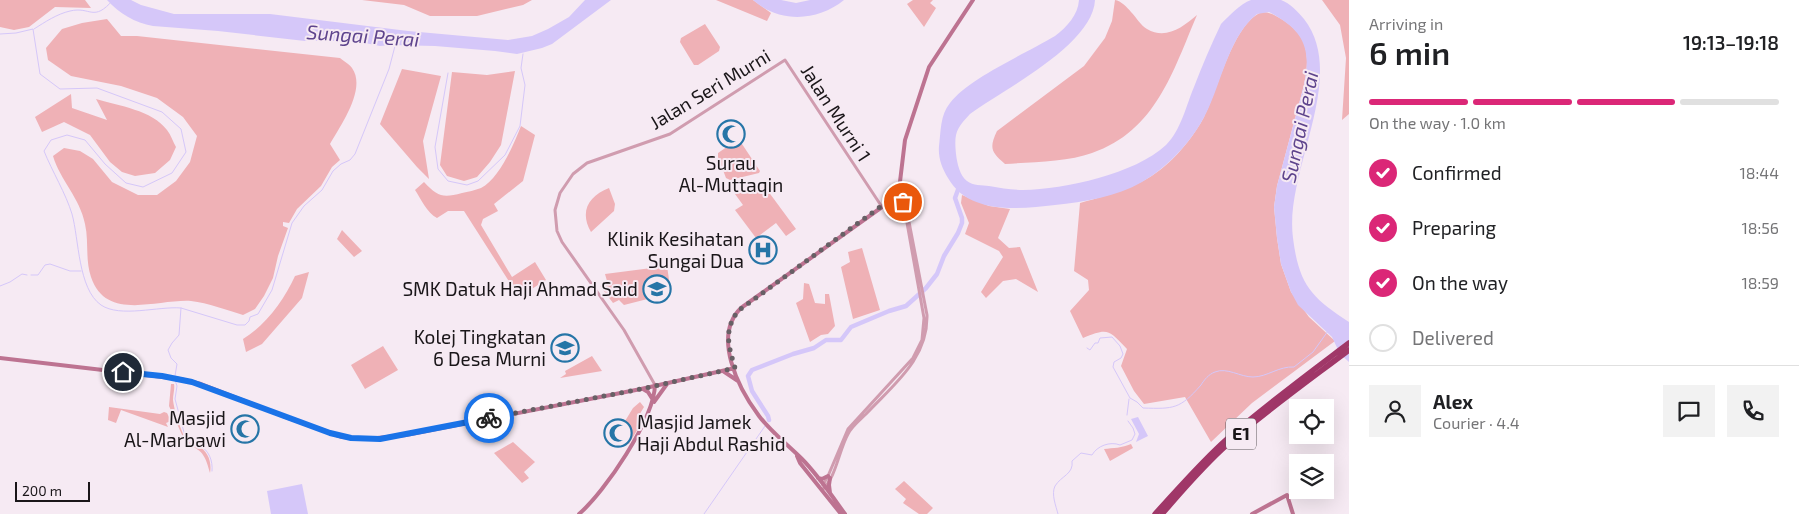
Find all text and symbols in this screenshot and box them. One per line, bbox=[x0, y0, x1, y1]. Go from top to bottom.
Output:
text: Arriving in bbox=[1369, 14, 1443, 33]
water label: Sungai Perai bbox=[306, 19, 420, 51]
text: 19:13–19:18 bbox=[1683, 31, 1779, 54]
text: 6 min bbox=[1369, 33, 1450, 71]
street label: Jalan Seri Murni bbox=[645, 44, 774, 134]
street label: Jalan Murni 1 bbox=[797, 60, 876, 165]
water label: Sungai Perai bbox=[1276, 69, 1323, 185]
text: On the way · 1.0 km bbox=[1369, 113, 1506, 132]
mosque icon: Surau Al-Muttaqin bbox=[716, 119, 746, 149]
place label: Surau Al-Muttaqin bbox=[679, 151, 783, 196]
icon: check bbox=[1369, 159, 1397, 187]
text: Confirmed bbox=[1412, 161, 1502, 184]
text: 18:44 bbox=[1739, 163, 1779, 182]
pin bbox=[882, 181, 924, 223]
icon: bag bbox=[889, 188, 917, 216]
icon: check bbox=[1369, 214, 1397, 242]
text: Preparing bbox=[1412, 216, 1496, 239]
text: 18:56 bbox=[1741, 218, 1779, 237]
place label: Klinik Kesihatan Sungai Dua bbox=[607, 227, 744, 272]
hospital icon: Klinik Kesihatan Sungai Dua bbox=[748, 235, 778, 265]
icon: check bbox=[1369, 269, 1397, 297]
text: On the way bbox=[1412, 271, 1508, 294]
text: 18:59 bbox=[1741, 273, 1779, 292]
school or university icon: SMK Datuk Haji Ahmad Said bbox=[642, 274, 672, 304]
place label: SMK Datuk Haji Ahmad Said bbox=[402, 277, 638, 300]
place label: Kolej Tingkatan 6 Desa Murni bbox=[414, 325, 546, 370]
text: Delivered bbox=[1412, 326, 1494, 349]
school or university icon: Kolej Tingkatan 6 Desa Murni bbox=[550, 333, 580, 363]
pin bbox=[102, 351, 144, 393]
icon: home bbox=[109, 358, 137, 386]
button: person bbox=[1369, 385, 1421, 437]
button: chat bbox=[1663, 385, 1715, 437]
button: phone bbox=[1727, 385, 1779, 437]
text: Alex bbox=[1433, 390, 1473, 413]
courier bbox=[464, 393, 514, 443]
map controls bbox=[1289, 399, 1334, 499]
button: locate bbox=[1289, 399, 1334, 444]
icon: bike bbox=[475, 404, 503, 432]
place label: Masjid Al-Marbawi bbox=[124, 406, 226, 451]
place label: Masjid Jamek Haji Abdul Rashid bbox=[637, 410, 786, 455]
text: Courier · 4.4 bbox=[1433, 413, 1520, 432]
mosque icon: Masjid Al-Marbawi bbox=[230, 414, 260, 444]
mosque icon: Masjid Jamek Haji Abdul Rashid bbox=[603, 418, 633, 448]
road number: E1 bbox=[1226, 418, 1256, 449]
button: layers bbox=[1289, 454, 1334, 499]
scale bar bbox=[15, 479, 90, 502]
text: 200 m bbox=[22, 482, 62, 499]

